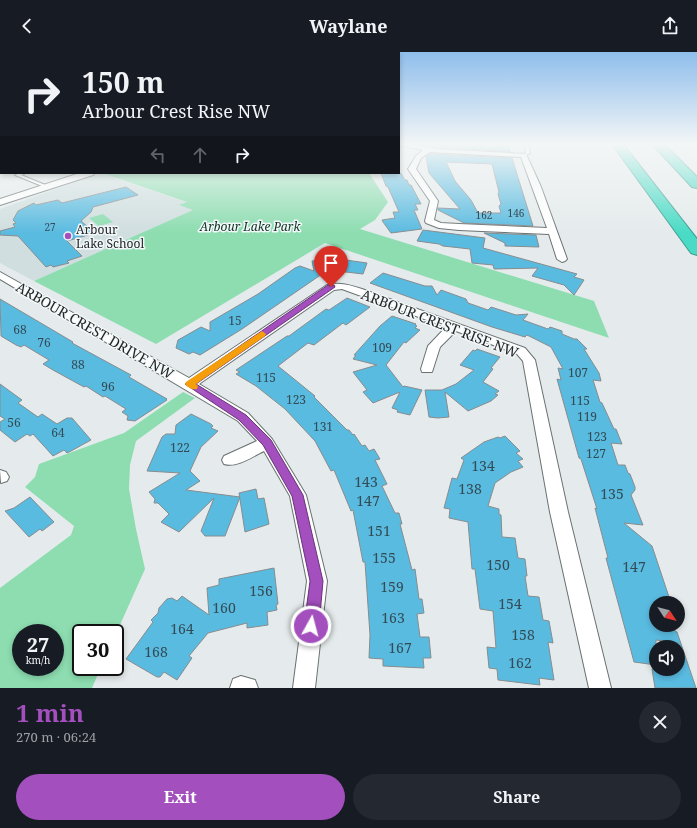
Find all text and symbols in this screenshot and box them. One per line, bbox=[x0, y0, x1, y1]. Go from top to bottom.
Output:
text: Waylane bbox=[309, 14, 388, 38]
icon: back bbox=[16, 15, 38, 37]
icon: share bbox=[659, 15, 681, 37]
text: 150 m bbox=[82, 63, 164, 101]
icon: right bbox=[16, 68, 68, 120]
text: Arbour Crest Rise NW bbox=[82, 99, 270, 123]
icon: left bbox=[147, 144, 169, 166]
icon: ahead bbox=[189, 144, 211, 166]
icon: right bbox=[231, 144, 253, 166]
house number: 146 bbox=[508, 206, 525, 220]
house number: 162 bbox=[476, 208, 492, 222]
park label: Arbour Lake Park bbox=[199, 218, 301, 235]
house number: 27 bbox=[44, 220, 56, 234]
place label: Arbour Lake School bbox=[76, 221, 144, 252]
marker: Arbour Lake School bbox=[63, 231, 73, 241]
pin bbox=[314, 246, 348, 287]
icon: arrive bbox=[320, 252, 342, 274]
street label: ARBOUR CREST DRIVE NW bbox=[13, 277, 178, 383]
street label: ARBOUR CREST RISE NW bbox=[359, 284, 522, 362]
house number: 15 bbox=[228, 312, 242, 329]
house number: 68 bbox=[13, 321, 27, 338]
house number: 76 bbox=[37, 334, 51, 351]
house number: 109 bbox=[372, 339, 392, 356]
house number: 88 bbox=[71, 356, 85, 373]
house number: 107 bbox=[568, 364, 588, 381]
house number: 115 bbox=[256, 369, 276, 386]
house number: 96 bbox=[101, 378, 115, 395]
house number: 123 bbox=[286, 391, 306, 408]
house number: 115 bbox=[570, 392, 590, 409]
house number: 119 bbox=[577, 408, 597, 425]
house number: 56 bbox=[7, 414, 21, 431]
house number: 131 bbox=[313, 418, 333, 435]
house number: 64 bbox=[51, 424, 65, 441]
house number: 123 bbox=[587, 428, 607, 445]
house number: 122 bbox=[170, 439, 190, 456]
house number: 127 bbox=[586, 445, 606, 462]
house number: 134 bbox=[471, 456, 495, 475]
house number: 143 bbox=[354, 472, 378, 491]
house number: 138 bbox=[458, 479, 482, 498]
house number: 135 bbox=[600, 484, 624, 503]
house number: 147 bbox=[356, 491, 380, 510]
house number: 151 bbox=[367, 521, 391, 540]
house number: 155 bbox=[372, 548, 396, 567]
house number: 150 bbox=[486, 555, 510, 574]
house number: 147 bbox=[622, 557, 646, 576]
house number: 159 bbox=[380, 577, 404, 596]
house number: 156 bbox=[249, 581, 273, 600]
house number: 154 bbox=[498, 594, 522, 613]
north arrow bbox=[649, 596, 685, 632]
map controls bbox=[649, 596, 685, 676]
house number: 160 bbox=[212, 598, 236, 617]
position arrow bbox=[290, 605, 332, 647]
house number: 163 bbox=[381, 608, 405, 627]
house number: 164 bbox=[170, 619, 194, 638]
speed limit sign: 30 bbox=[72, 624, 124, 676]
house number: 158 bbox=[511, 625, 535, 644]
text: 27 bbox=[27, 631, 49, 658]
house number: 167 bbox=[388, 638, 412, 657]
button: sound bbox=[649, 640, 685, 676]
house number: 168 bbox=[144, 642, 168, 661]
text: km/h bbox=[26, 653, 50, 667]
house number: 162 bbox=[508, 653, 532, 672]
text: 1 min bbox=[16, 696, 84, 729]
button: close bbox=[639, 701, 681, 743]
text: 270 m · 06:24 bbox=[16, 728, 96, 746]
button: Exit bbox=[16, 774, 345, 820]
button: Share bbox=[353, 774, 681, 820]

